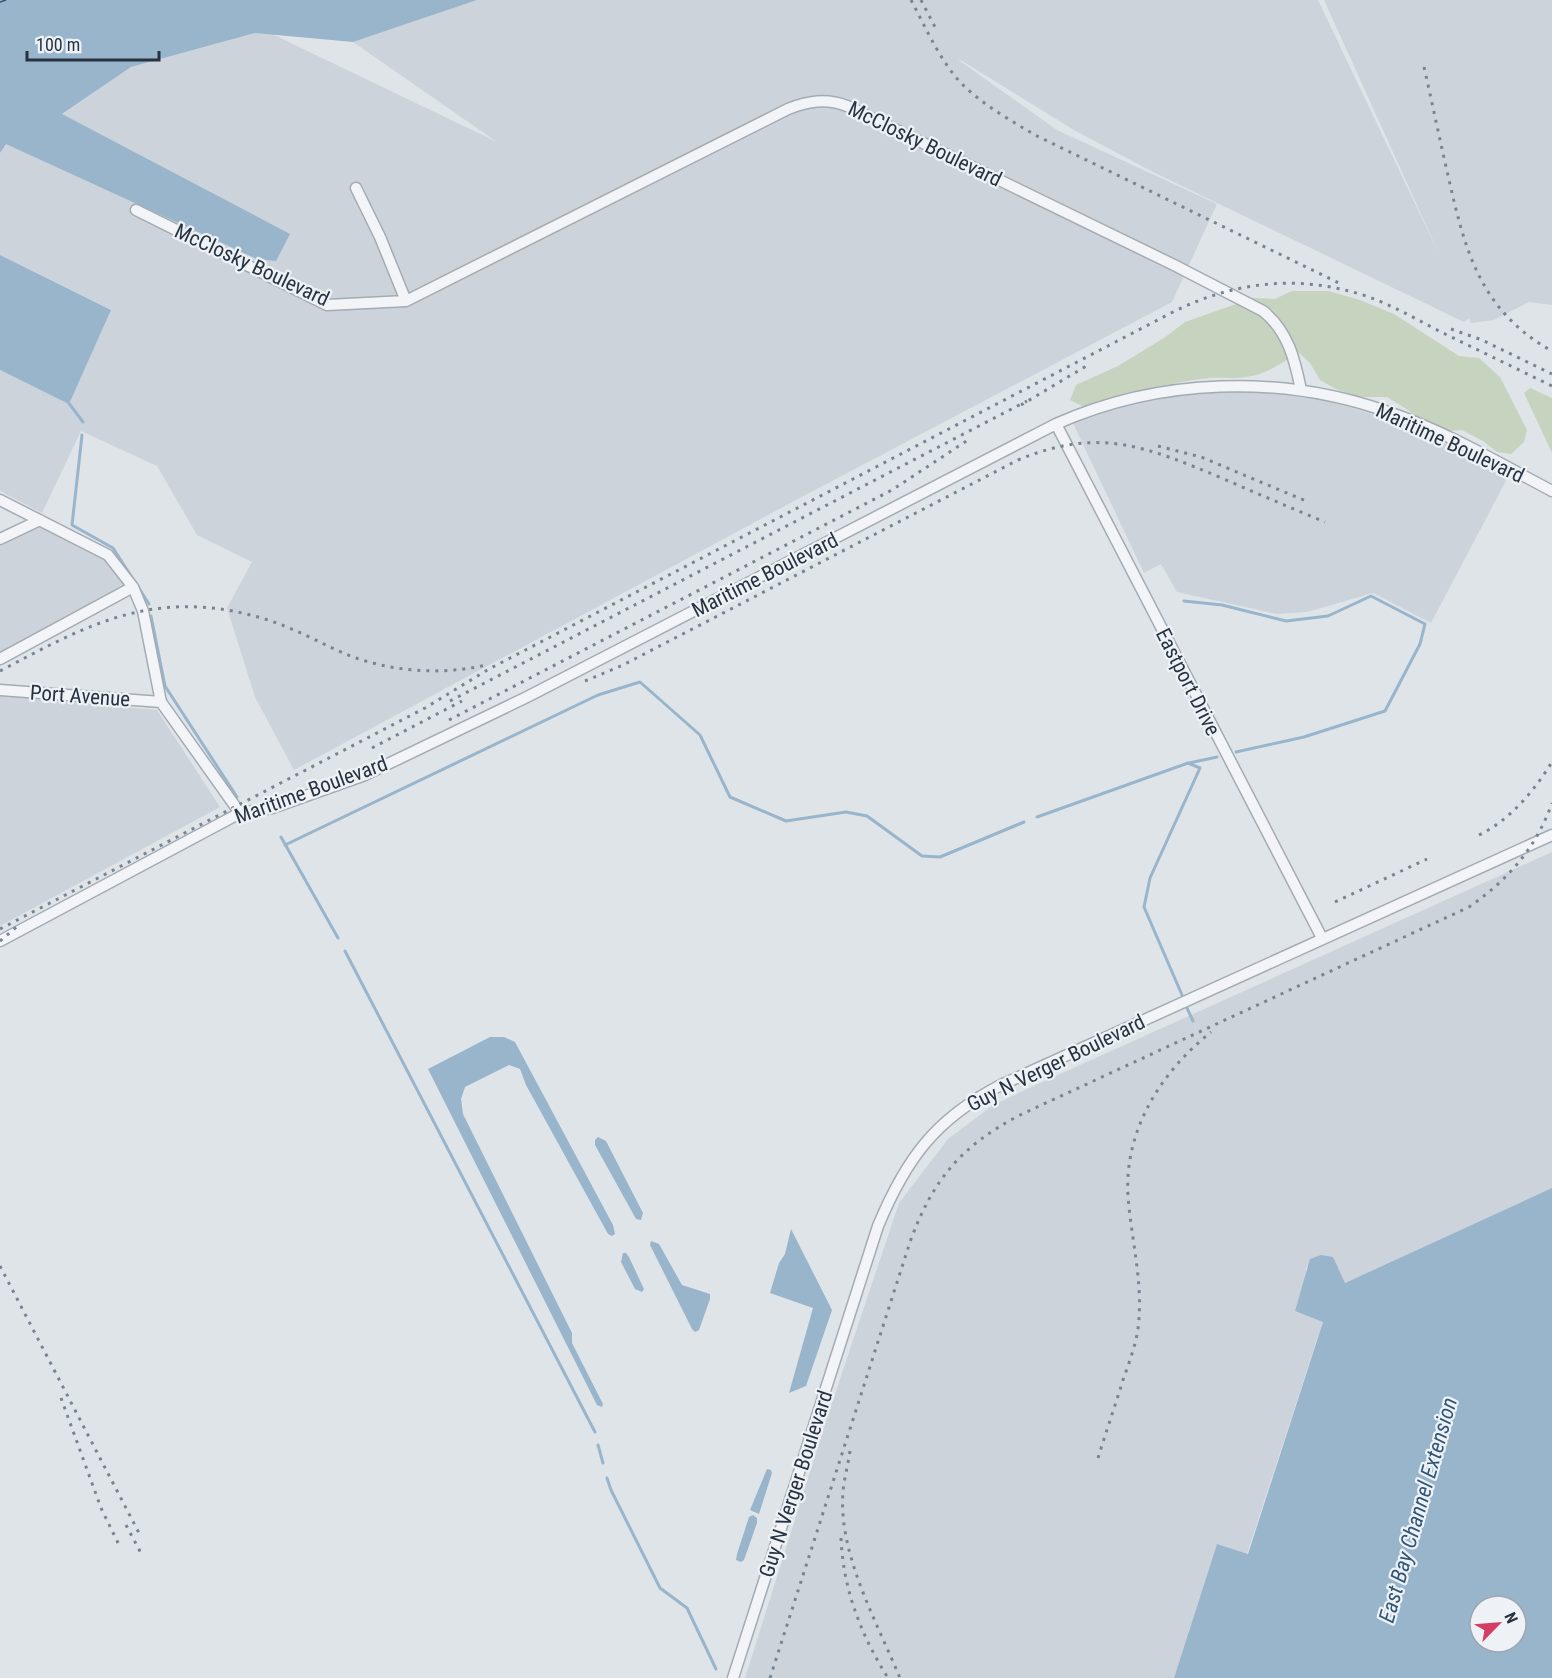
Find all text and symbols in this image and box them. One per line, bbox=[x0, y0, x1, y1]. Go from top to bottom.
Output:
scale bar bbox=[27, 24, 159, 62]
text: 100 m bbox=[36, 34, 80, 55]
street label: McClosky Boulevard bbox=[844, 96, 1006, 192]
street label: McClosky Boulevard bbox=[171, 219, 333, 311]
street label: Maritime Boulevard bbox=[1372, 398, 1528, 488]
street label: Maritime Boulevard bbox=[688, 528, 842, 622]
street label: Eastport Drive bbox=[1151, 624, 1225, 740]
street label: Port Avenue bbox=[29, 681, 131, 711]
street label: Maritime Boulevard bbox=[231, 751, 391, 829]
street label: Guy N Verger Boulevard bbox=[963, 1009, 1149, 1117]
street label: Guy N Verger Boulevard bbox=[754, 1388, 838, 1580]
water label: East Bay Channel Extension bbox=[1374, 1395, 1462, 1625]
north arrow bbox=[1468, 1594, 1528, 1654]
text: N bbox=[1500, 1609, 1522, 1626]

